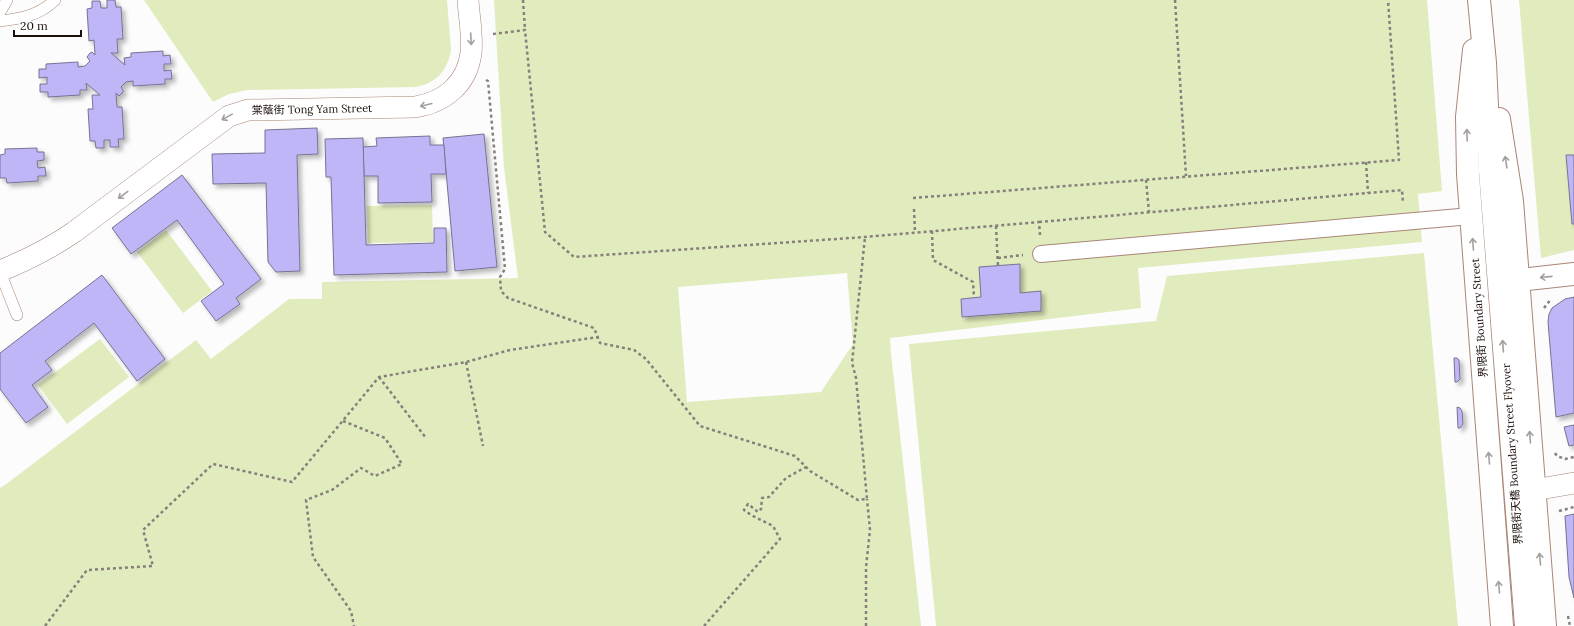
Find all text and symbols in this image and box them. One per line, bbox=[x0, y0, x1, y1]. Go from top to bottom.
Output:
scale bar bbox=[14, 12, 81, 38]
text: 20 m bbox=[20, 18, 48, 33]
one-way arrow bbox=[467, 32, 474, 45]
street label: 棠蔭街 Tong Yam Street bbox=[252, 101, 373, 117]
one-way arrow bbox=[419, 102, 432, 109]
one-way arrow bbox=[222, 114, 234, 122]
one-way arrow bbox=[1464, 129, 1471, 142]
one-way arrow bbox=[1502, 156, 1510, 169]
one-way arrow bbox=[118, 191, 129, 199]
one-way arrow bbox=[1470, 238, 1477, 251]
street label: 界限街 Boundary Street bbox=[1468, 257, 1490, 378]
one-way arrow bbox=[1540, 273, 1553, 281]
one-way arrow bbox=[1500, 340, 1507, 353]
street label: 界限街天橋 Boundary Street Flyover bbox=[1499, 363, 1525, 545]
one-way arrow bbox=[1527, 431, 1534, 444]
one-way arrow bbox=[1485, 452, 1493, 465]
one-way arrow bbox=[1536, 553, 1543, 566]
one-way arrow bbox=[1496, 581, 1503, 594]

